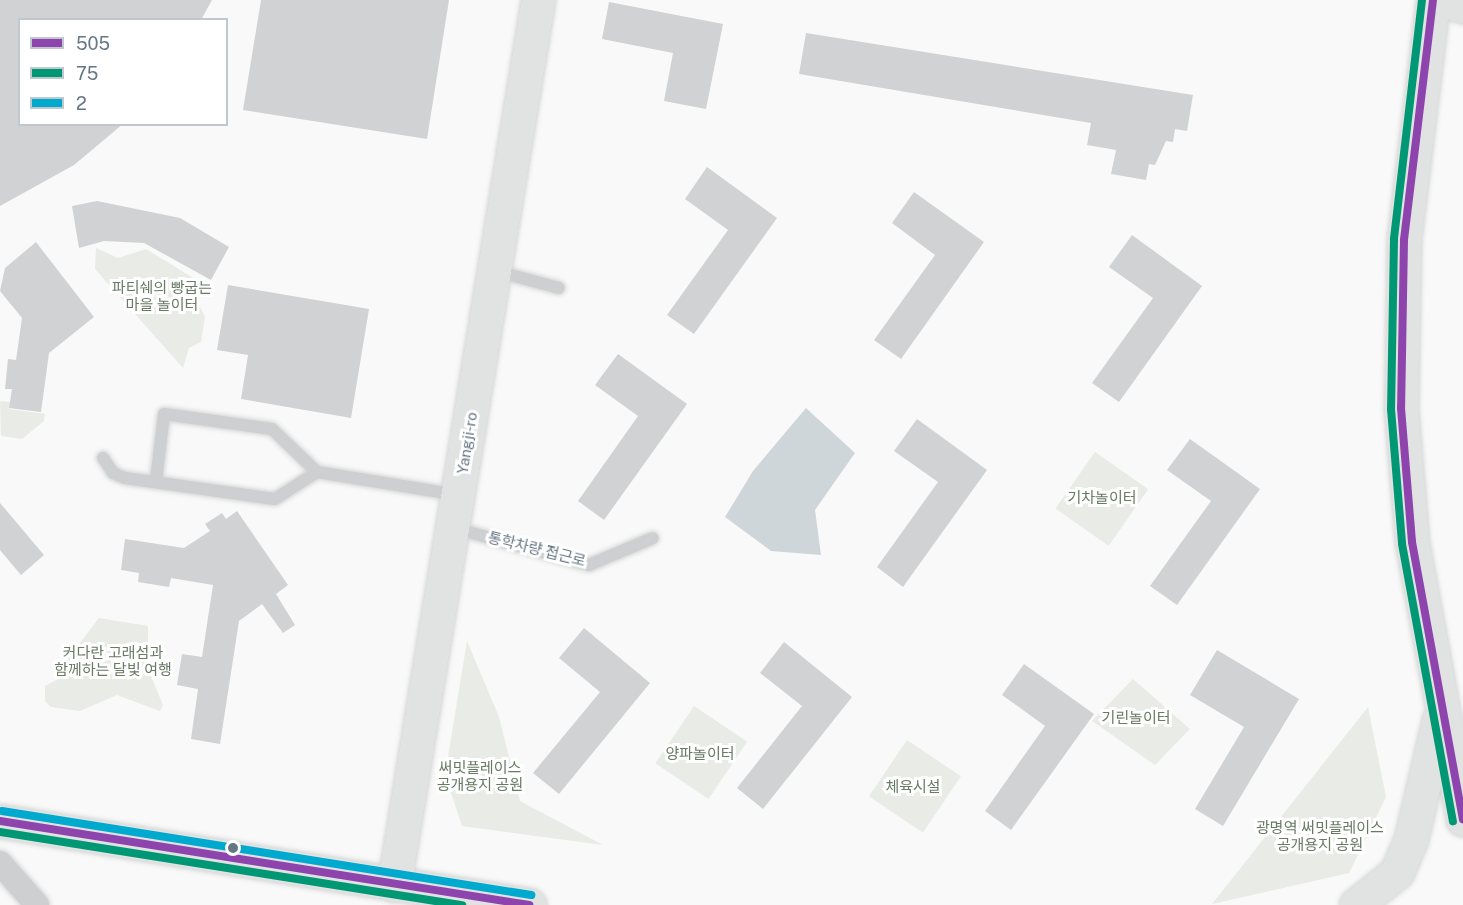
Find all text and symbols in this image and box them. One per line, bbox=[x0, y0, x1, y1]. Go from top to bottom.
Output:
legend bbox=[18, 18, 228, 126]
text: 505 bbox=[76, 33, 110, 54]
text: 75 bbox=[76, 63, 98, 84]
text: 2 bbox=[76, 93, 87, 114]
park label: 파티쉐의 빵굽는 마을 놀이터 bbox=[112, 278, 212, 313]
street label: Yangji-ro bbox=[453, 411, 481, 475]
park label: 기차놀이터 bbox=[1068, 489, 1136, 507]
street label: 통학차량 접근로 bbox=[486, 528, 588, 570]
park label: 커다란 고래섬과 함께하는 달빛 여행 bbox=[54, 643, 172, 678]
park label: 기린놀이터 bbox=[1102, 709, 1170, 727]
park label: 양파놀이터 bbox=[666, 745, 734, 763]
park label: 써밋플레이스 공개용지 공원 bbox=[437, 758, 523, 793]
park label: 체육시설 bbox=[885, 778, 941, 796]
park label: 광명역 써밋플레이스 공개용지 공원 bbox=[1256, 818, 1384, 853]
unlabelled marker bbox=[227, 842, 239, 854]

